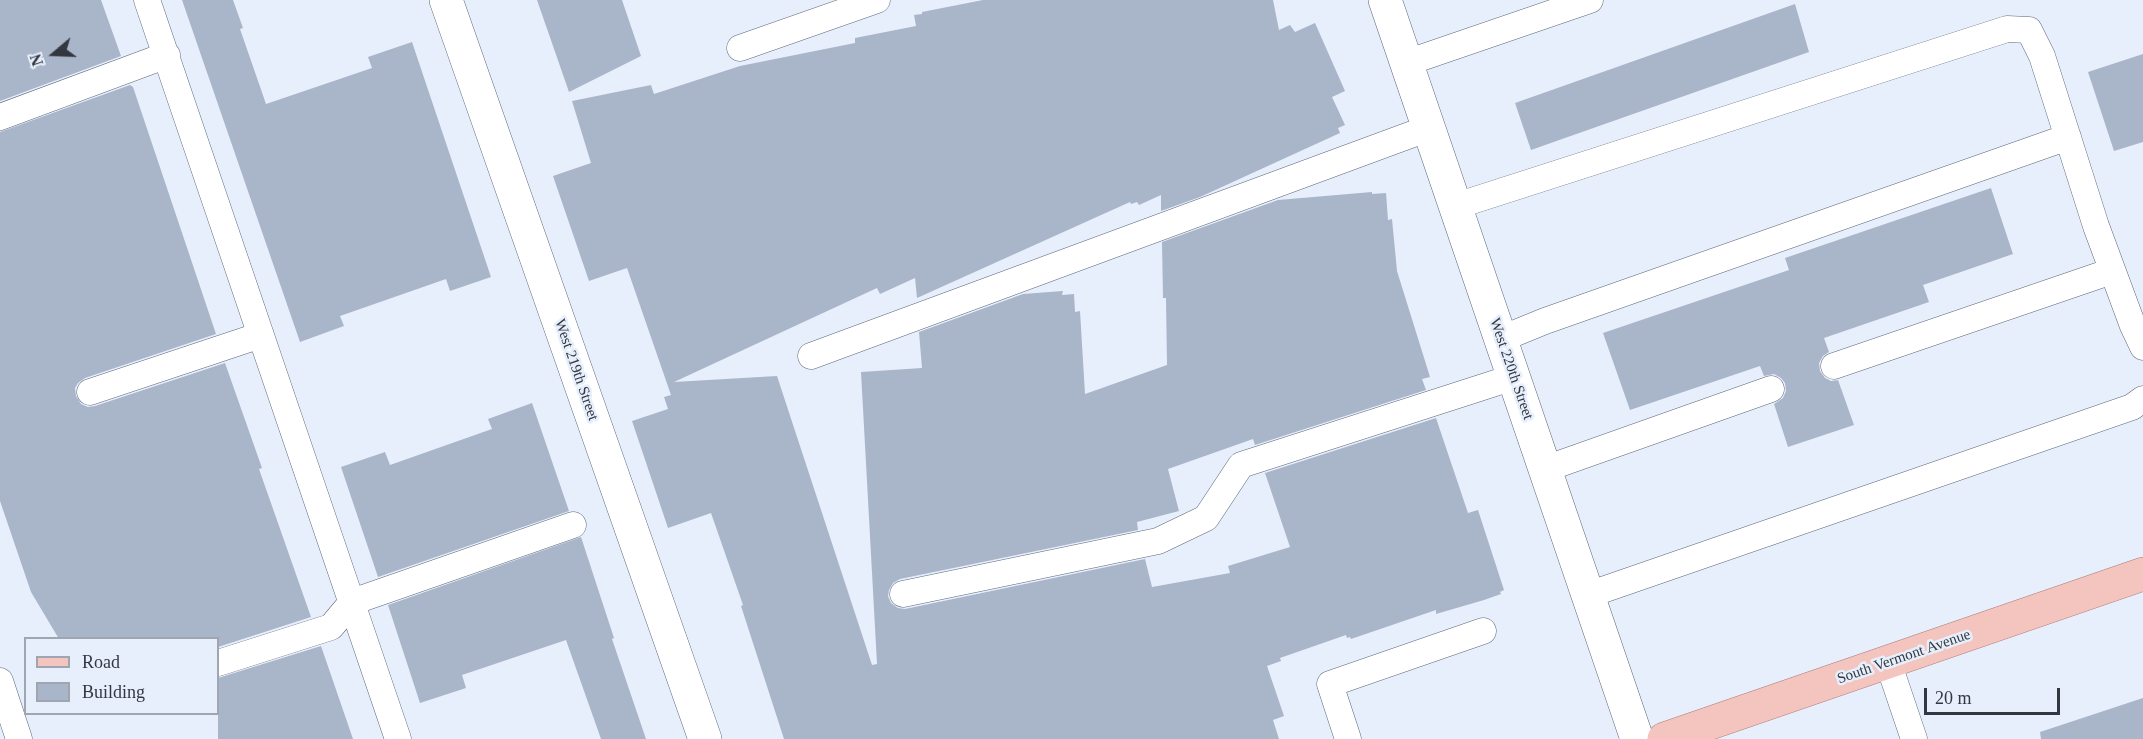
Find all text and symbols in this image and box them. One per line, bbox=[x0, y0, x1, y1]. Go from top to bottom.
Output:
north arrow bbox=[24, 24, 84, 84]
text: N bbox=[27, 52, 46, 68]
street label: West 220th Street bbox=[1485, 316, 1537, 422]
street label: West 219th Street bbox=[550, 317, 602, 423]
street label: South Vermont Avenue bbox=[1835, 626, 1973, 688]
legend bbox=[24, 637, 219, 715]
text: Road bbox=[82, 652, 120, 672]
scale bar bbox=[1927, 676, 2064, 714]
text: Building bbox=[82, 682, 145, 702]
text: 20 m bbox=[1935, 688, 1972, 708]

